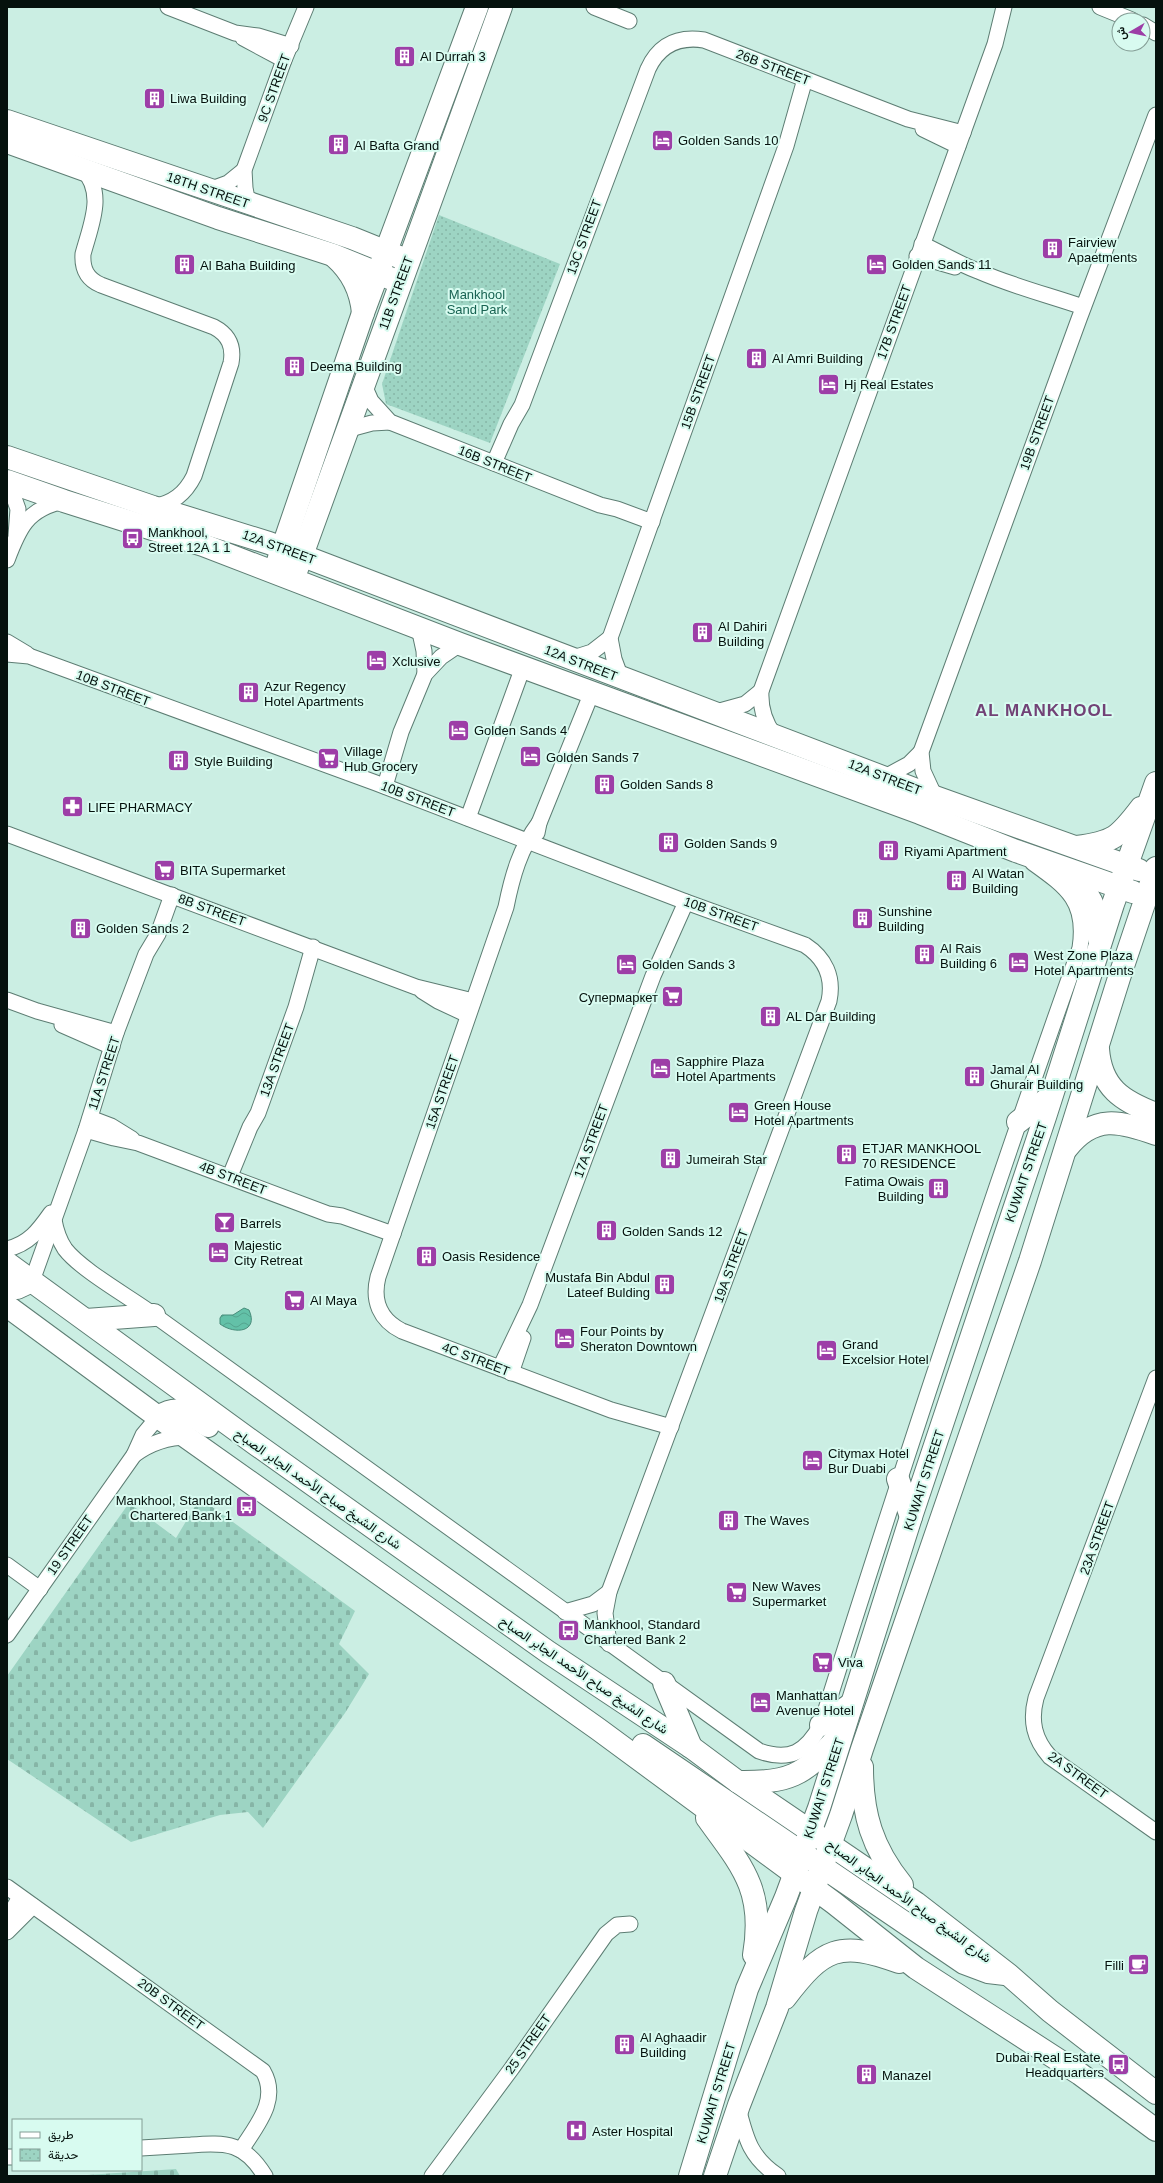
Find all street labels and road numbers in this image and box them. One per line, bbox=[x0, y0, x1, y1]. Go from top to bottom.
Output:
street label: 26B STREET bbox=[734, 46, 812, 88]
street label: 9C STREET bbox=[255, 52, 293, 124]
street label: 18TH STREET bbox=[165, 169, 251, 211]
street label: 13C STREET bbox=[563, 197, 605, 277]
street label: 11B STREET bbox=[376, 254, 416, 332]
street label: 17B STREET bbox=[874, 283, 914, 361]
street label: 15B STREET bbox=[678, 353, 718, 431]
street label: 19B STREET bbox=[1017, 394, 1057, 472]
street label: 16B STREET bbox=[456, 442, 534, 486]
street label: 12A STREET bbox=[240, 527, 318, 567]
street label: 12A STREET bbox=[542, 642, 620, 684]
street label: 10B STREET bbox=[74, 667, 152, 709]
street label: 12A STREET bbox=[846, 756, 924, 798]
street label: 10B STREET bbox=[379, 778, 457, 820]
street label: 8B STREET bbox=[176, 891, 248, 929]
street label: 10B STREET bbox=[682, 894, 760, 934]
street label: 13A STREET bbox=[257, 1021, 297, 1099]
street label: 11A STREET bbox=[85, 1034, 123, 1112]
street label: 15A STREET bbox=[422, 1053, 462, 1131]
street label: 17A STREET bbox=[571, 1102, 611, 1180]
street label: KUWAIT STREET bbox=[1002, 1120, 1050, 1224]
street label: 4B STREET bbox=[197, 1158, 269, 1198]
street label: 19A STREET bbox=[711, 1227, 751, 1305]
street label: 4C STREET bbox=[440, 1339, 512, 1379]
street label: شارع الشيخ صباح الأحمد الجابر الصباح bbox=[231, 1426, 404, 1554]
street label: KUWAIT STREET bbox=[901, 1428, 947, 1532]
street label: 23A STREET bbox=[1077, 1499, 1117, 1577]
street label: 19 STREET bbox=[44, 1512, 96, 1578]
street label: شارع الشيخ صباح الأحمد الجابر الصباح bbox=[496, 1613, 671, 1739]
street label: KUWAIT STREET bbox=[801, 1736, 847, 1840]
street label: 2A STREET bbox=[1045, 1748, 1111, 1802]
street label: شارع الشيخ صباح الأحمد الجابر الصباح bbox=[823, 1836, 994, 1967]
street label: 20B STREET bbox=[135, 1975, 207, 2033]
street label: 25 STREET bbox=[502, 2011, 554, 2077]
street label: KUWAIT STREET bbox=[694, 2041, 738, 2145]

